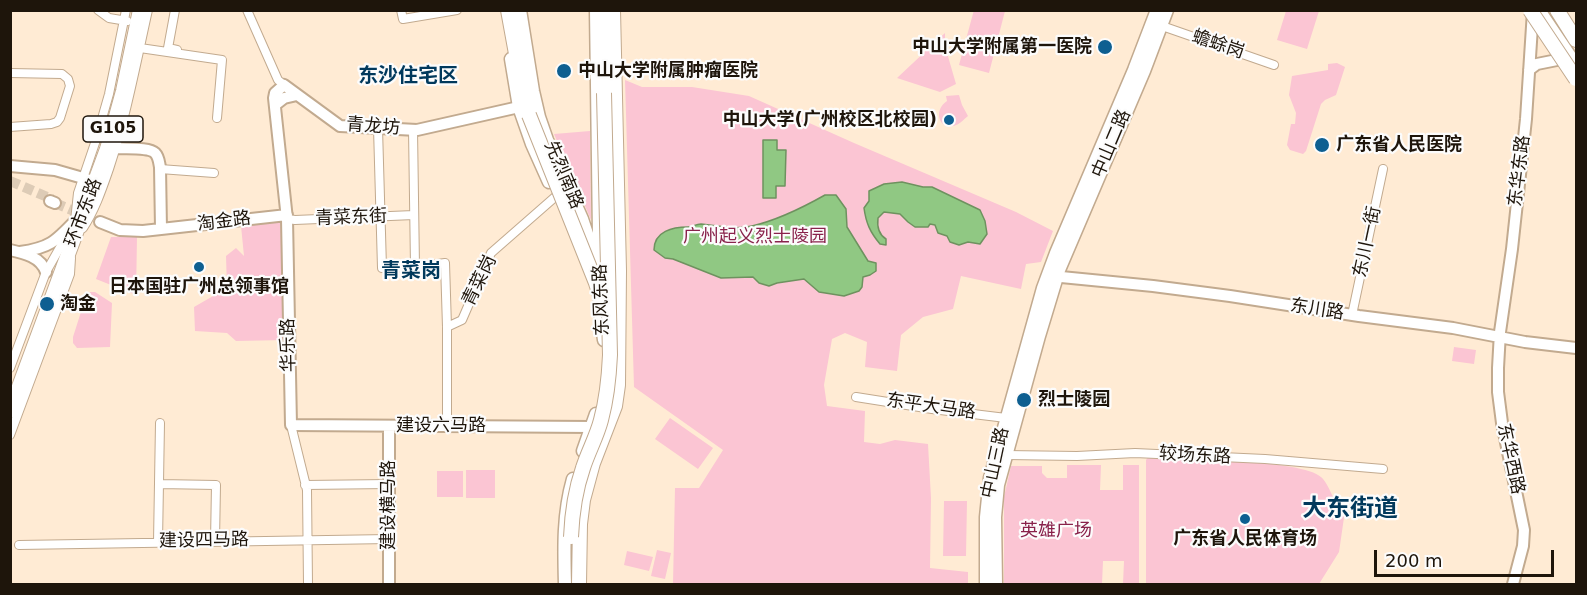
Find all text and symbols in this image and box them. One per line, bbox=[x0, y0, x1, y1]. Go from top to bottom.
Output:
street label: 蟾蜍岗 bbox=[1189, 26, 1247, 64]
place label: 中山大学附属第一医院 bbox=[912, 36, 1092, 58]
marker: 中山大学附属第一医院 bbox=[1096, 38, 1114, 56]
place label: 中山大学附属肿瘤医院 bbox=[578, 60, 758, 82]
marker: 中山大学附属肿瘤医院 bbox=[555, 62, 573, 80]
district label: 东沙住宅区 bbox=[358, 65, 458, 89]
street label: 中山二路 bbox=[1088, 107, 1136, 181]
place label: 中山大学(广州校区北校园) bbox=[723, 109, 937, 131]
marker: 中山大学(广州校区北校园) bbox=[942, 113, 956, 127]
street label: 青龙坊 bbox=[345, 114, 401, 140]
road number: G105 bbox=[83, 116, 143, 142]
place label: 广东省人民医院 bbox=[1336, 134, 1462, 156]
street label: 东华东路 bbox=[1505, 134, 1535, 208]
marker: 广东省人民医院 bbox=[1313, 136, 1331, 154]
street label: 先烈南路 bbox=[539, 138, 587, 212]
street label: 环市东路 bbox=[61, 176, 107, 250]
street label: 东川一街 bbox=[1350, 205, 1386, 279]
street label: 青菜东街 bbox=[315, 206, 387, 230]
street label: 淘金路 bbox=[196, 208, 252, 236]
park label: 广州起义烈士陵园 bbox=[683, 226, 827, 248]
street label: 青菜岗 bbox=[458, 252, 502, 310]
marker: 日本国驻广州总领事馆 bbox=[192, 260, 206, 274]
district label: 青菜岗 bbox=[381, 260, 441, 284]
street label: 东风东路 bbox=[590, 264, 614, 336]
place label: 日本国驻广州总领事馆 bbox=[109, 276, 289, 298]
place label: 淘金 bbox=[60, 293, 96, 315]
marker: 淘金 bbox=[38, 295, 56, 313]
street label: 东川路 bbox=[1289, 295, 1345, 325]
street label: 华乐路 bbox=[278, 318, 300, 372]
place label: 烈士陵园 bbox=[1038, 389, 1110, 411]
street label: 东平大马路 bbox=[885, 390, 977, 424]
marker: 烈士陵园 bbox=[1015, 391, 1033, 409]
street label: 建设六马路 bbox=[396, 415, 486, 437]
street label: 东华西路 bbox=[1492, 422, 1528, 496]
street label: 中山三路 bbox=[978, 426, 1014, 500]
street label: 较场东路 bbox=[1158, 443, 1232, 469]
street label: 建设横马路 bbox=[378, 460, 400, 550]
district label: 大东街道 bbox=[1302, 496, 1398, 524]
marker: 广东省人民体育场 bbox=[1238, 512, 1252, 526]
park label: 英雄广场 bbox=[1020, 520, 1092, 542]
place label: 广东省人民体育场 bbox=[1173, 528, 1317, 550]
street label: 建设四马路 bbox=[159, 529, 249, 553]
scale bar bbox=[1377, 538, 1557, 576]
text: 200 m bbox=[1385, 550, 1443, 571]

